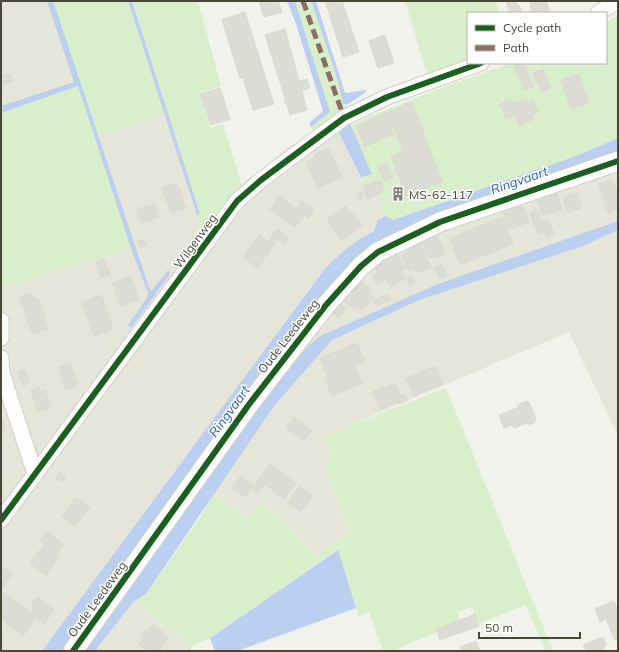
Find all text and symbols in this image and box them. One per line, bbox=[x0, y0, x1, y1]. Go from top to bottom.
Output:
legend bbox=[467, 12, 607, 64]
text: Cycle path bbox=[503, 20, 561, 35]
text: Path bbox=[503, 40, 529, 55]
water label: Ringvaart bbox=[488, 163, 550, 197]
building icon: MS-62-117 bbox=[390, 186, 406, 202]
place label: MS-62-117 bbox=[409, 187, 473, 202]
street label: Wilgenweg bbox=[170, 211, 220, 271]
street label: Oude Leedeweg bbox=[254, 296, 322, 376]
water label: Ringvaart bbox=[205, 382, 253, 440]
street label: Oude Leedeweg bbox=[64, 558, 130, 640]
scale bar bbox=[479, 614, 580, 640]
text: 50 m bbox=[485, 620, 513, 635]

